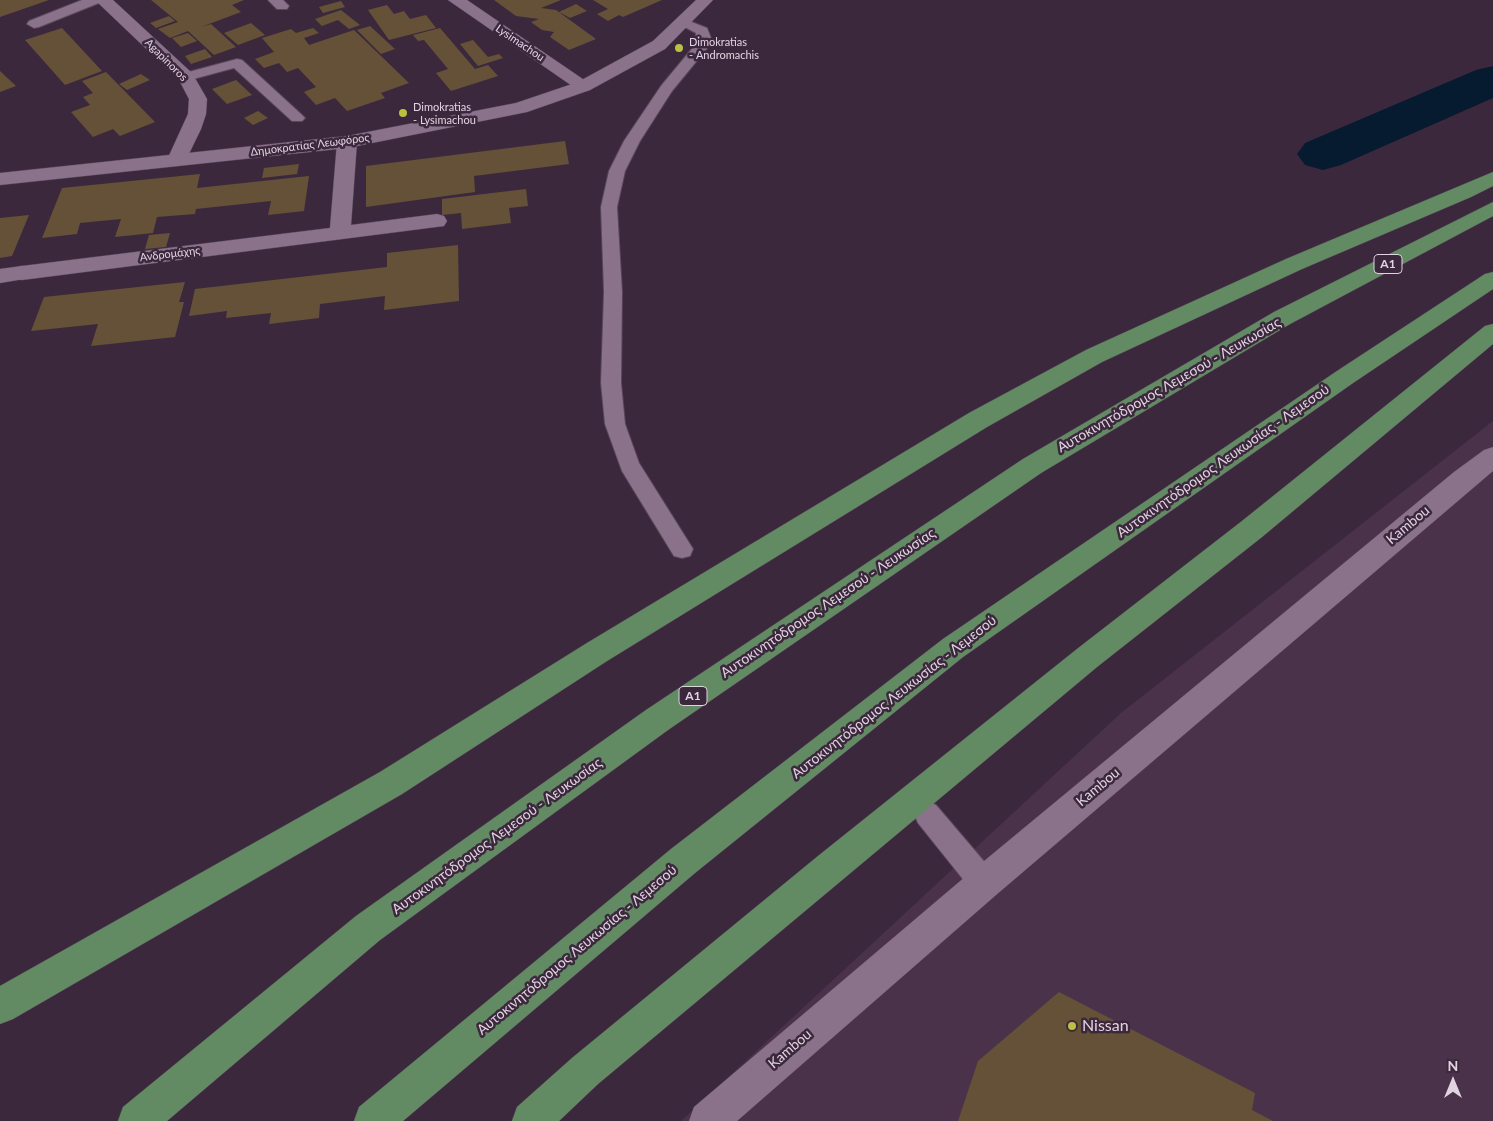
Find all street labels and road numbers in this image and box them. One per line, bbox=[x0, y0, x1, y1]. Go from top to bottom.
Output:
street label: Lysimachou bbox=[493, 22, 547, 64]
street label: Agapinoros bbox=[142, 36, 190, 84]
street label: Δημοκρατίας Λεωφόρος bbox=[250, 131, 370, 159]
street label: Ανδρομάχης bbox=[139, 244, 201, 264]
road number: A1 bbox=[1374, 254, 1402, 274]
street label: Αυτοκινητόδρομος Λεμεσού - Λευκωσίας bbox=[1054, 314, 1284, 456]
street label: Αυτοκινητόδρομος Λευκωσίας - Λεμεσού bbox=[1114, 381, 1332, 541]
street label: Kambou bbox=[1383, 502, 1433, 548]
street label: Αυτοκινητόδρομος Λεμεσού - Λευκωσίας bbox=[717, 525, 939, 681]
street label: Αυτοκινητόδρομος Λευκωσίας - Λεμεσού bbox=[788, 612, 1000, 782]
road number: A1 bbox=[679, 686, 707, 706]
street label: Αυτοκινητόδρομος Λεμεσού - Λευκωσίας bbox=[389, 754, 605, 918]
street label: Kambou bbox=[1073, 764, 1123, 810]
street label: Αυτοκινητόδρομος Λευκωσίας - Λεμεσού bbox=[474, 861, 680, 1039]
street label: Kambou bbox=[765, 1026, 815, 1072]

